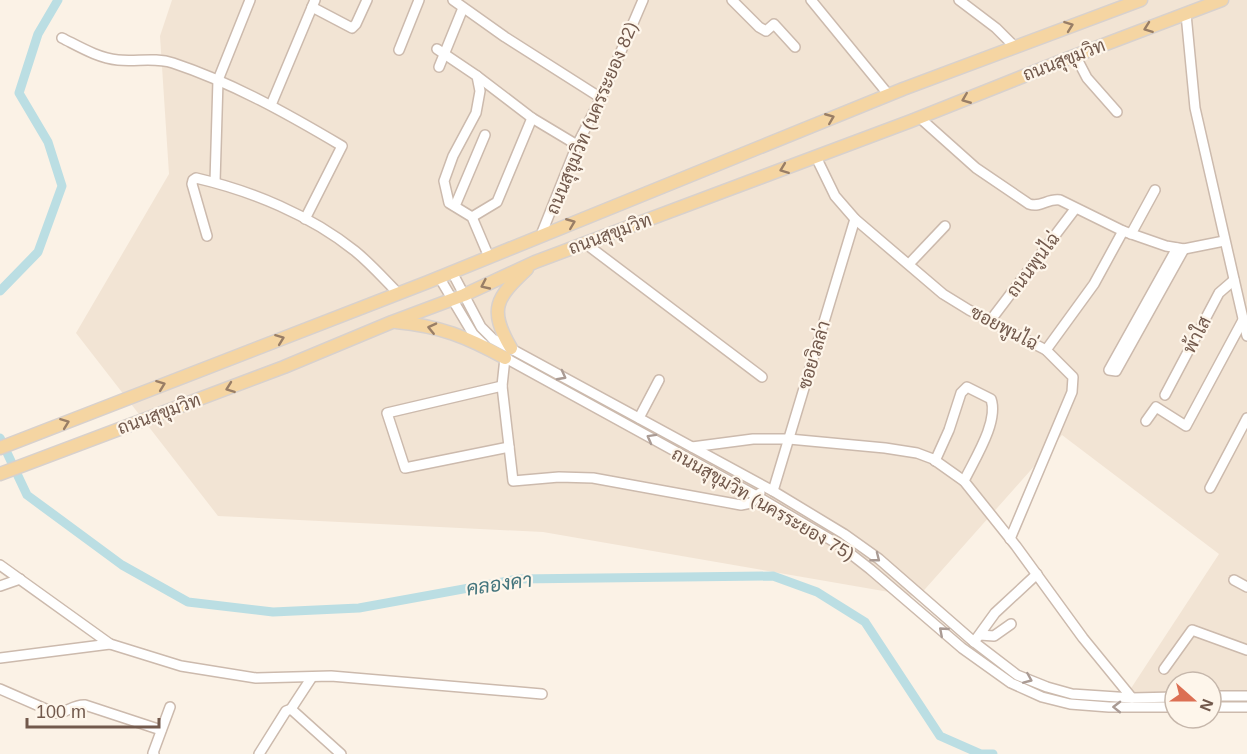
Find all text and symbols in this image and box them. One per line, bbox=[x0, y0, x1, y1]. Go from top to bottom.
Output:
street label: ถนนสุขุมวิท (นครระยอง 82) bbox=[541, 18, 643, 218]
one-way arrow bbox=[1064, 21, 1074, 34]
one-way arrow bbox=[1143, 21, 1154, 33]
street label: ถนนสุขุมวิท bbox=[1020, 34, 1109, 87]
one-way arrow bbox=[962, 92, 973, 104]
one-way arrow bbox=[824, 113, 835, 125]
one-way arrow bbox=[779, 161, 790, 174]
street label: ถนนสุขุมวิท bbox=[566, 209, 655, 260]
one-way arrow bbox=[565, 218, 576, 230]
street label: ถนนพูนไฉ่ bbox=[1000, 227, 1066, 303]
one-way arrow bbox=[481, 277, 492, 289]
street label: ซอยพูนไฉ่ bbox=[965, 299, 1043, 357]
street label: พ้าใส bbox=[1176, 312, 1215, 357]
street label: ซอยวิลล่า bbox=[792, 318, 834, 392]
one-way arrow bbox=[427, 322, 437, 335]
one-way arrow bbox=[274, 334, 285, 347]
one-way arrow bbox=[556, 369, 566, 380]
one-way arrow bbox=[155, 380, 166, 393]
one-way arrow bbox=[225, 381, 236, 393]
street label: ถนนสุขุมวิท bbox=[115, 389, 204, 440]
one-way arrow bbox=[59, 418, 70, 430]
one-way arrow bbox=[647, 434, 657, 446]
street label: ถนนสุขุมวิท (นครระยอง 75) bbox=[667, 443, 858, 566]
one-way arrow bbox=[869, 550, 880, 561]
water label: คลองคา bbox=[465, 568, 533, 600]
one-way arrow bbox=[939, 627, 950, 638]
north arrow bbox=[1163, 670, 1223, 730]
one-way arrow bbox=[1022, 672, 1033, 684]
scale bar bbox=[27, 691, 159, 729]
text: N bbox=[1197, 697, 1217, 714]
one-way arrow bbox=[1112, 701, 1121, 713]
text: 100 m bbox=[36, 702, 86, 722]

